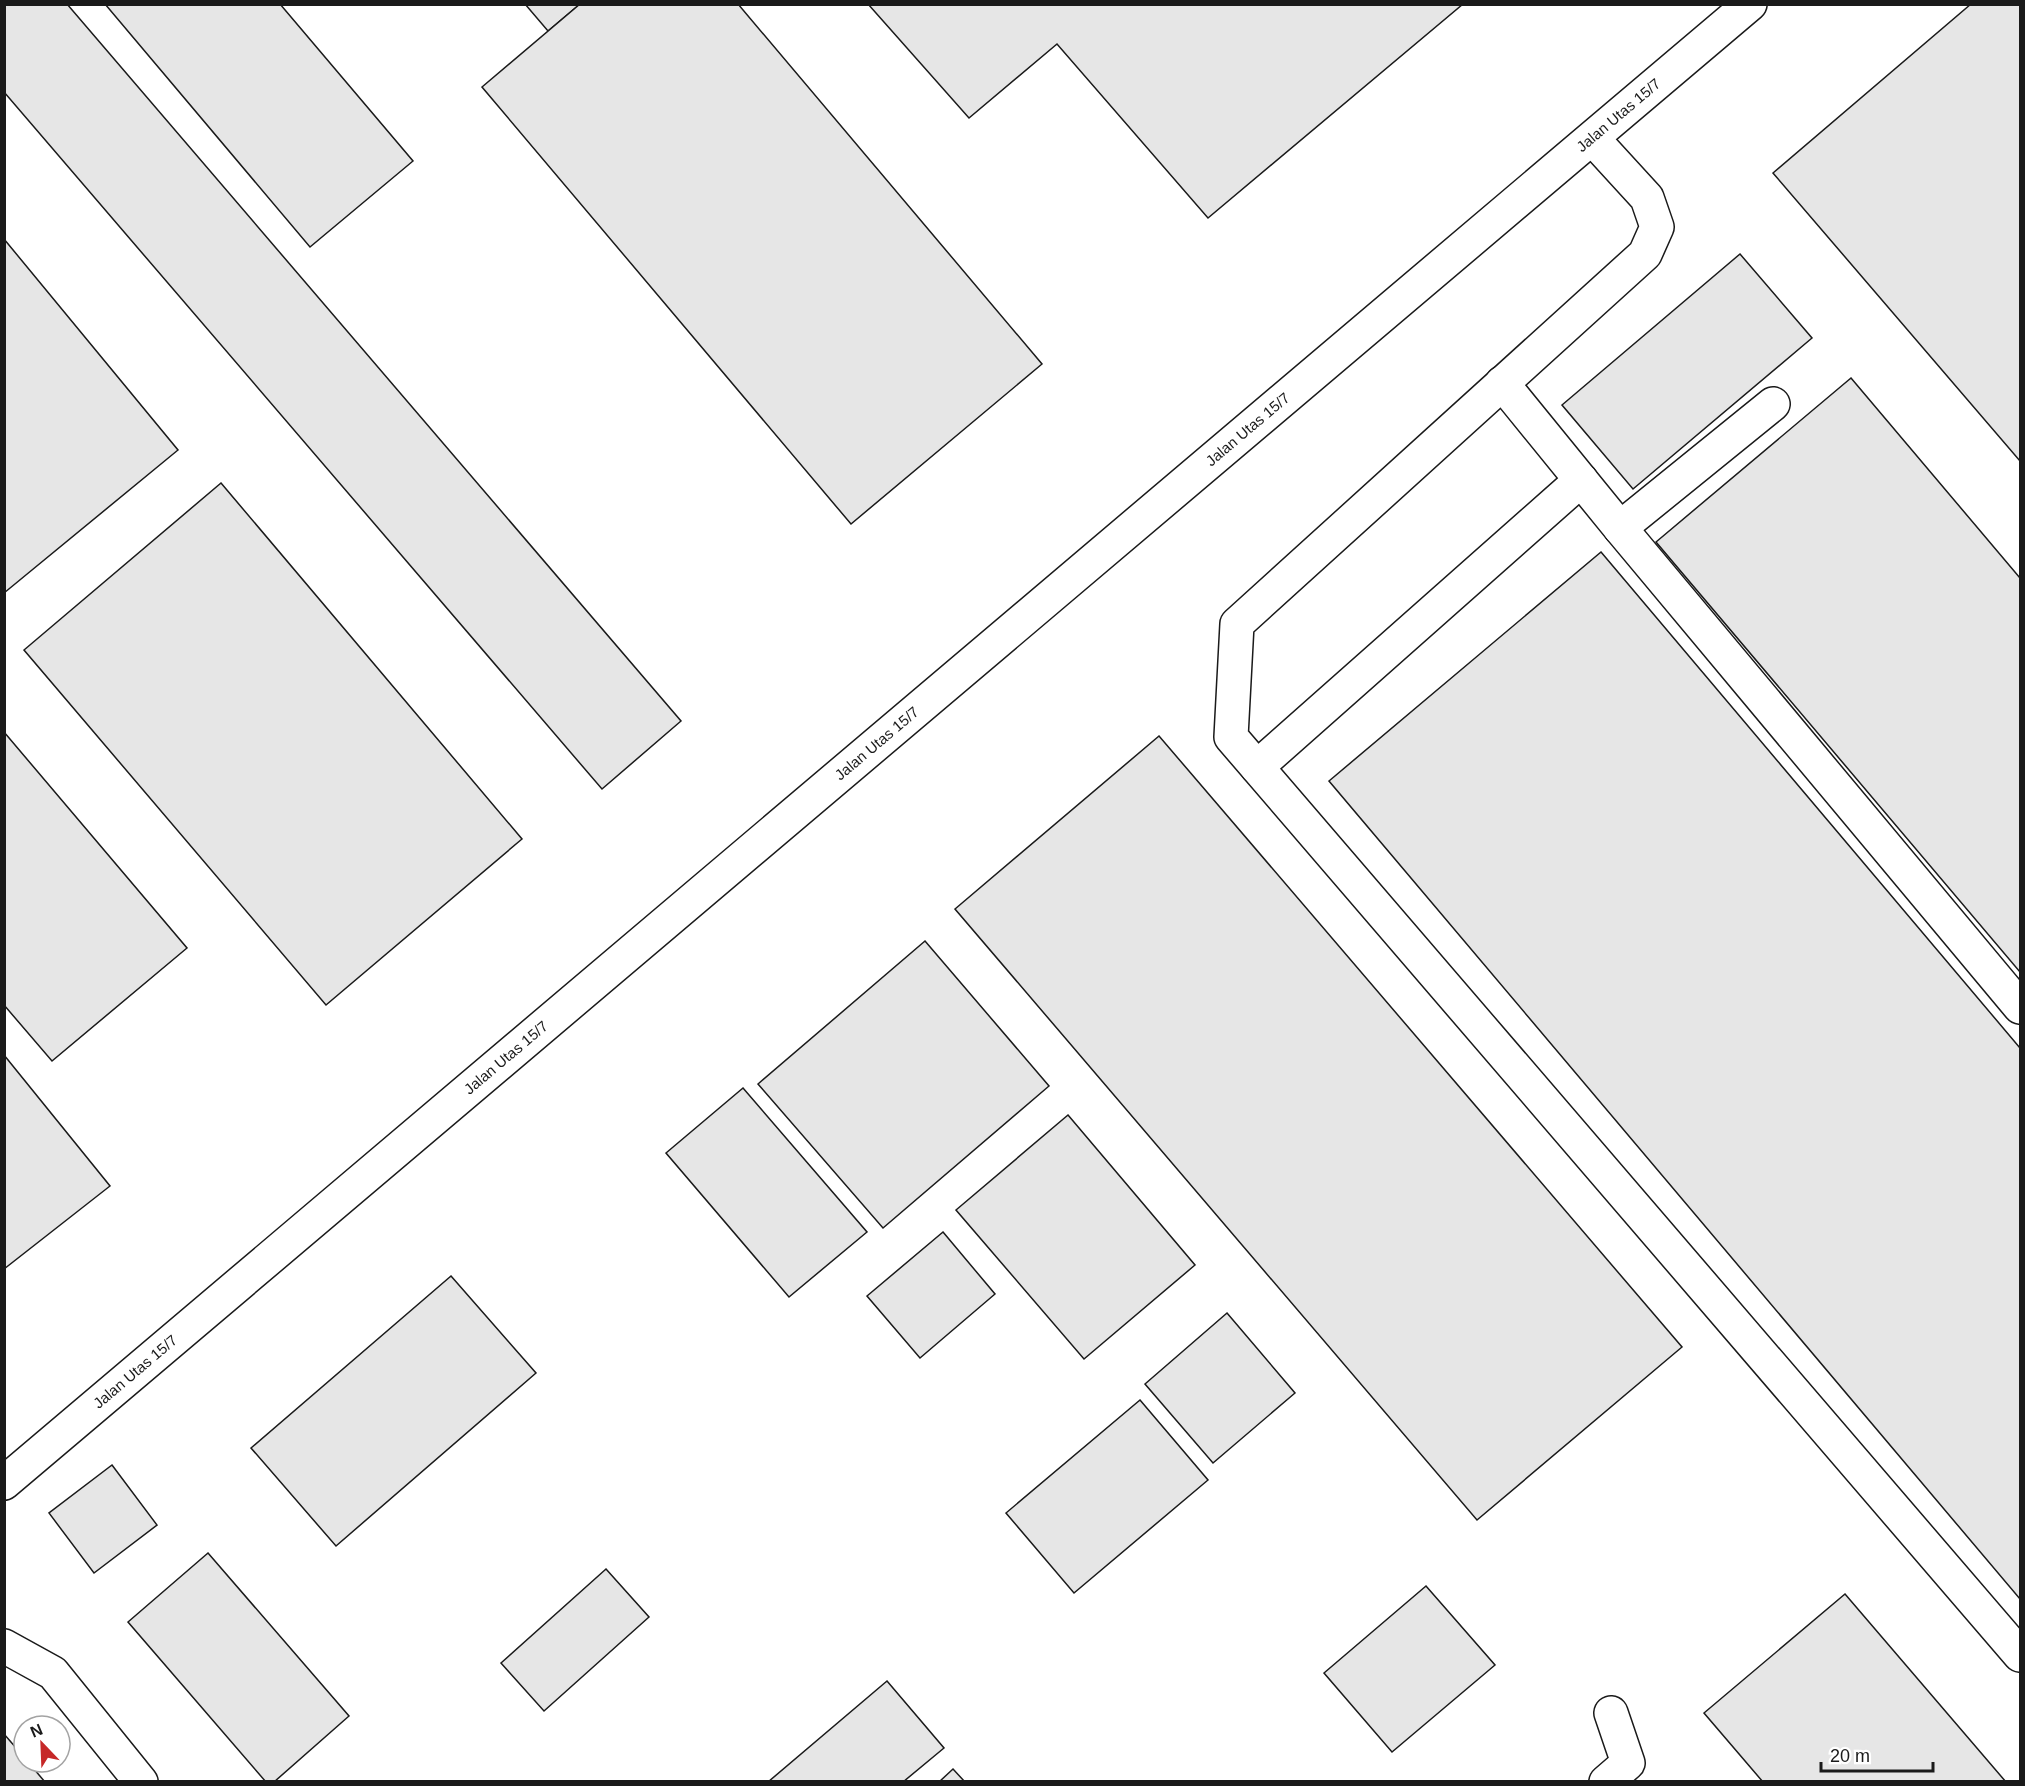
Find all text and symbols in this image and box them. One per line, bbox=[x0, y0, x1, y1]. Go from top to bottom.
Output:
street label: Jalan Utas 15/7 bbox=[1573, 75, 1664, 155]
street label: Jalan Utas 15/7 bbox=[1202, 389, 1293, 469]
street label: Jalan Utas 15/7 bbox=[831, 703, 922, 783]
street label: Jalan Utas 15/7 bbox=[460, 1017, 551, 1098]
street label: Jalan Utas 15/7 bbox=[90, 1331, 180, 1412]
north arrow bbox=[12, 1714, 72, 1774]
text: N bbox=[28, 1721, 45, 1741]
scale bar bbox=[1821, 1735, 1934, 1773]
text: 20 m bbox=[1830, 1746, 1870, 1766]

